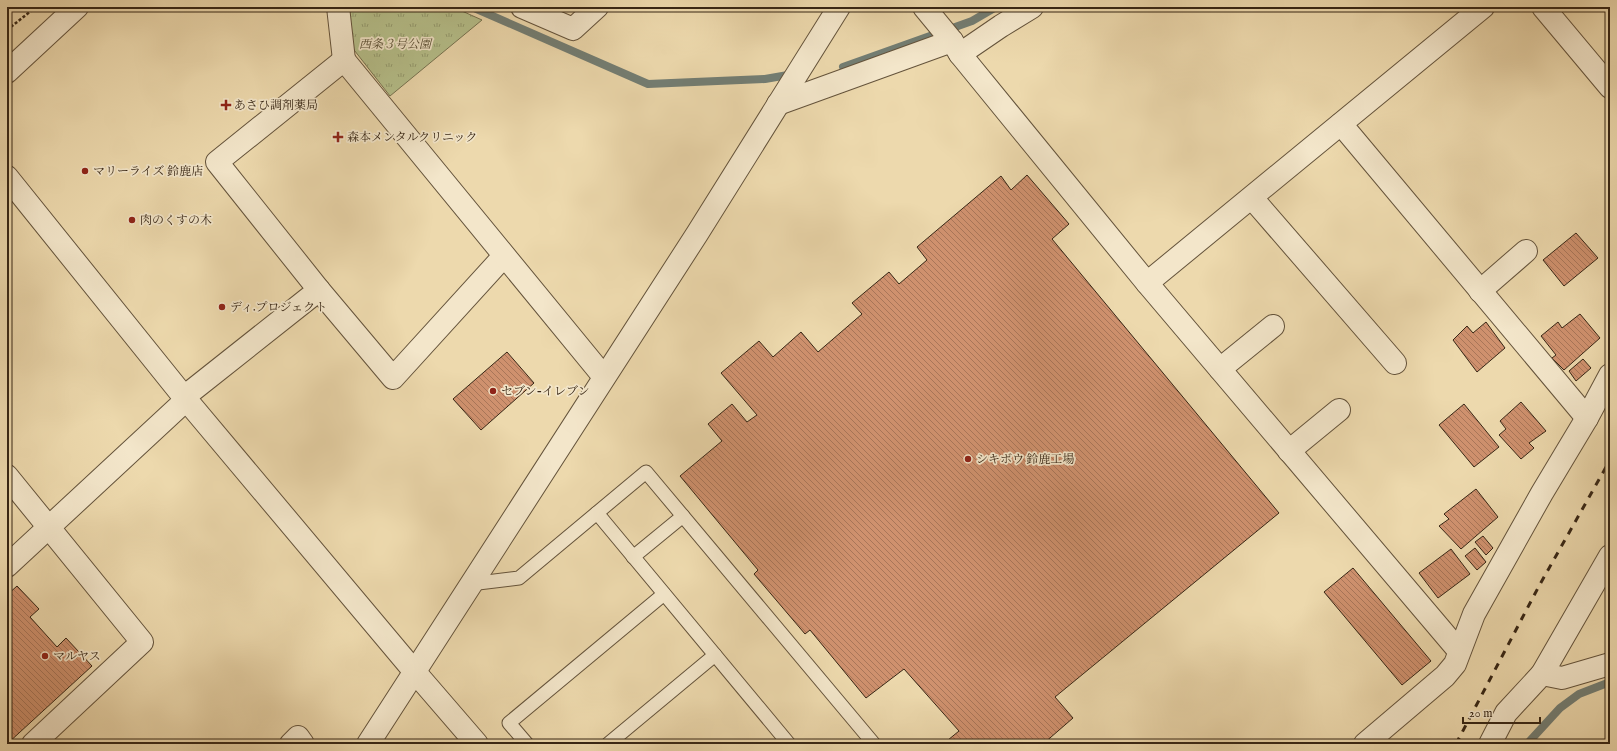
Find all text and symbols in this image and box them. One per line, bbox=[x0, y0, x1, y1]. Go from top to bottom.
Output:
park label: 西条３号公園 bbox=[359, 37, 433, 52]
place label: あさひ調剤薬局 bbox=[234, 98, 318, 113]
marker: あさひ調剤薬局 bbox=[221, 100, 231, 110]
place label: 森本メンタルクリニック bbox=[347, 130, 478, 145]
marker: 森本メンタルクリニック bbox=[332, 131, 344, 143]
place label: マリーライズ 鈴鹿店 bbox=[93, 164, 203, 179]
marker: マリーライズ 鈴鹿店 bbox=[80, 166, 90, 176]
place label: 肉のくすの木 bbox=[140, 213, 212, 228]
marker: 肉のくすの木 bbox=[127, 215, 137, 225]
place label: ディ.プロジェクト bbox=[230, 300, 327, 315]
marker: ディ.プロジェクト bbox=[217, 302, 227, 312]
place label: セブン-イレブン bbox=[501, 384, 590, 399]
marker: セブン-イレブン bbox=[488, 386, 498, 396]
place label: シキボウ 鈴鹿工場 bbox=[976, 452, 1075, 467]
marker: シキボウ 鈴鹿工場 bbox=[963, 454, 973, 464]
place label: マルヤス bbox=[53, 649, 101, 664]
marker: マルヤス bbox=[40, 651, 50, 661]
scale bar bbox=[1463, 699, 1540, 725]
text: 20 m bbox=[1469, 706, 1492, 721]

